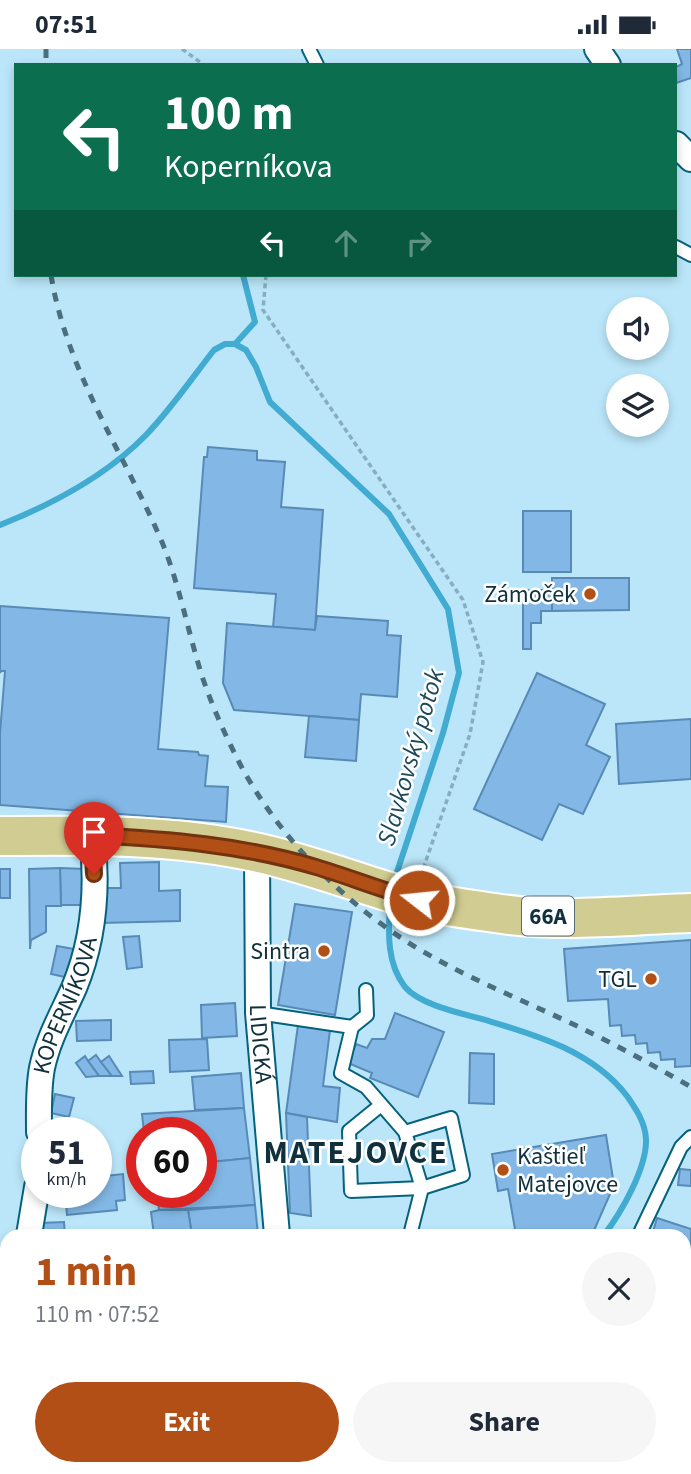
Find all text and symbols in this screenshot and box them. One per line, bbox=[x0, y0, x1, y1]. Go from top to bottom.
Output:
text: 07:51 bbox=[35, 6, 98, 43]
text: 100 m bbox=[164, 79, 293, 149]
icon: left bbox=[49, 91, 140, 182]
text: Koperníkova bbox=[164, 144, 333, 190]
icon: left bbox=[254, 224, 292, 262]
icon: ahead bbox=[327, 224, 365, 262]
icon: right bbox=[400, 224, 438, 262]
map controls bbox=[606, 297, 669, 437]
button: sound bbox=[606, 297, 669, 360]
button: layers bbox=[606, 374, 669, 437]
place label: Zámoček bbox=[484, 577, 576, 612]
marker: Zámoček bbox=[582, 586, 598, 602]
water label: Slavkovský potok bbox=[368, 664, 454, 850]
pin bbox=[64, 802, 124, 874]
icon: arrive bbox=[75, 813, 113, 851]
position arrow bbox=[382, 863, 456, 937]
road number: 66A bbox=[522, 897, 574, 936]
street label: KOPERNÍKOVA bbox=[24, 934, 107, 1077]
place label: Sintra bbox=[250, 934, 310, 969]
marker: Sintra bbox=[316, 943, 332, 959]
place label: TGL bbox=[598, 962, 637, 997]
marker: TGL bbox=[643, 971, 659, 987]
street label: LIDICKÁ bbox=[240, 1004, 281, 1085]
speed limit sign: 60 bbox=[126, 1117, 217, 1208]
text: 51 bbox=[48, 1128, 85, 1178]
district label: MATEJOVCE bbox=[263, 1130, 449, 1176]
place label: Kaštieľ Matejovce bbox=[517, 1139, 618, 1202]
marker: Kaštieľ Matejovce bbox=[495, 1162, 511, 1178]
text: km/h bbox=[47, 1167, 86, 1192]
text: 1 min bbox=[35, 1242, 137, 1302]
button: close bbox=[582, 1252, 656, 1326]
text: 110 m · 07:52 bbox=[35, 1298, 159, 1331]
button: Exit bbox=[35, 1382, 339, 1462]
button: Share bbox=[353, 1382, 656, 1462]

